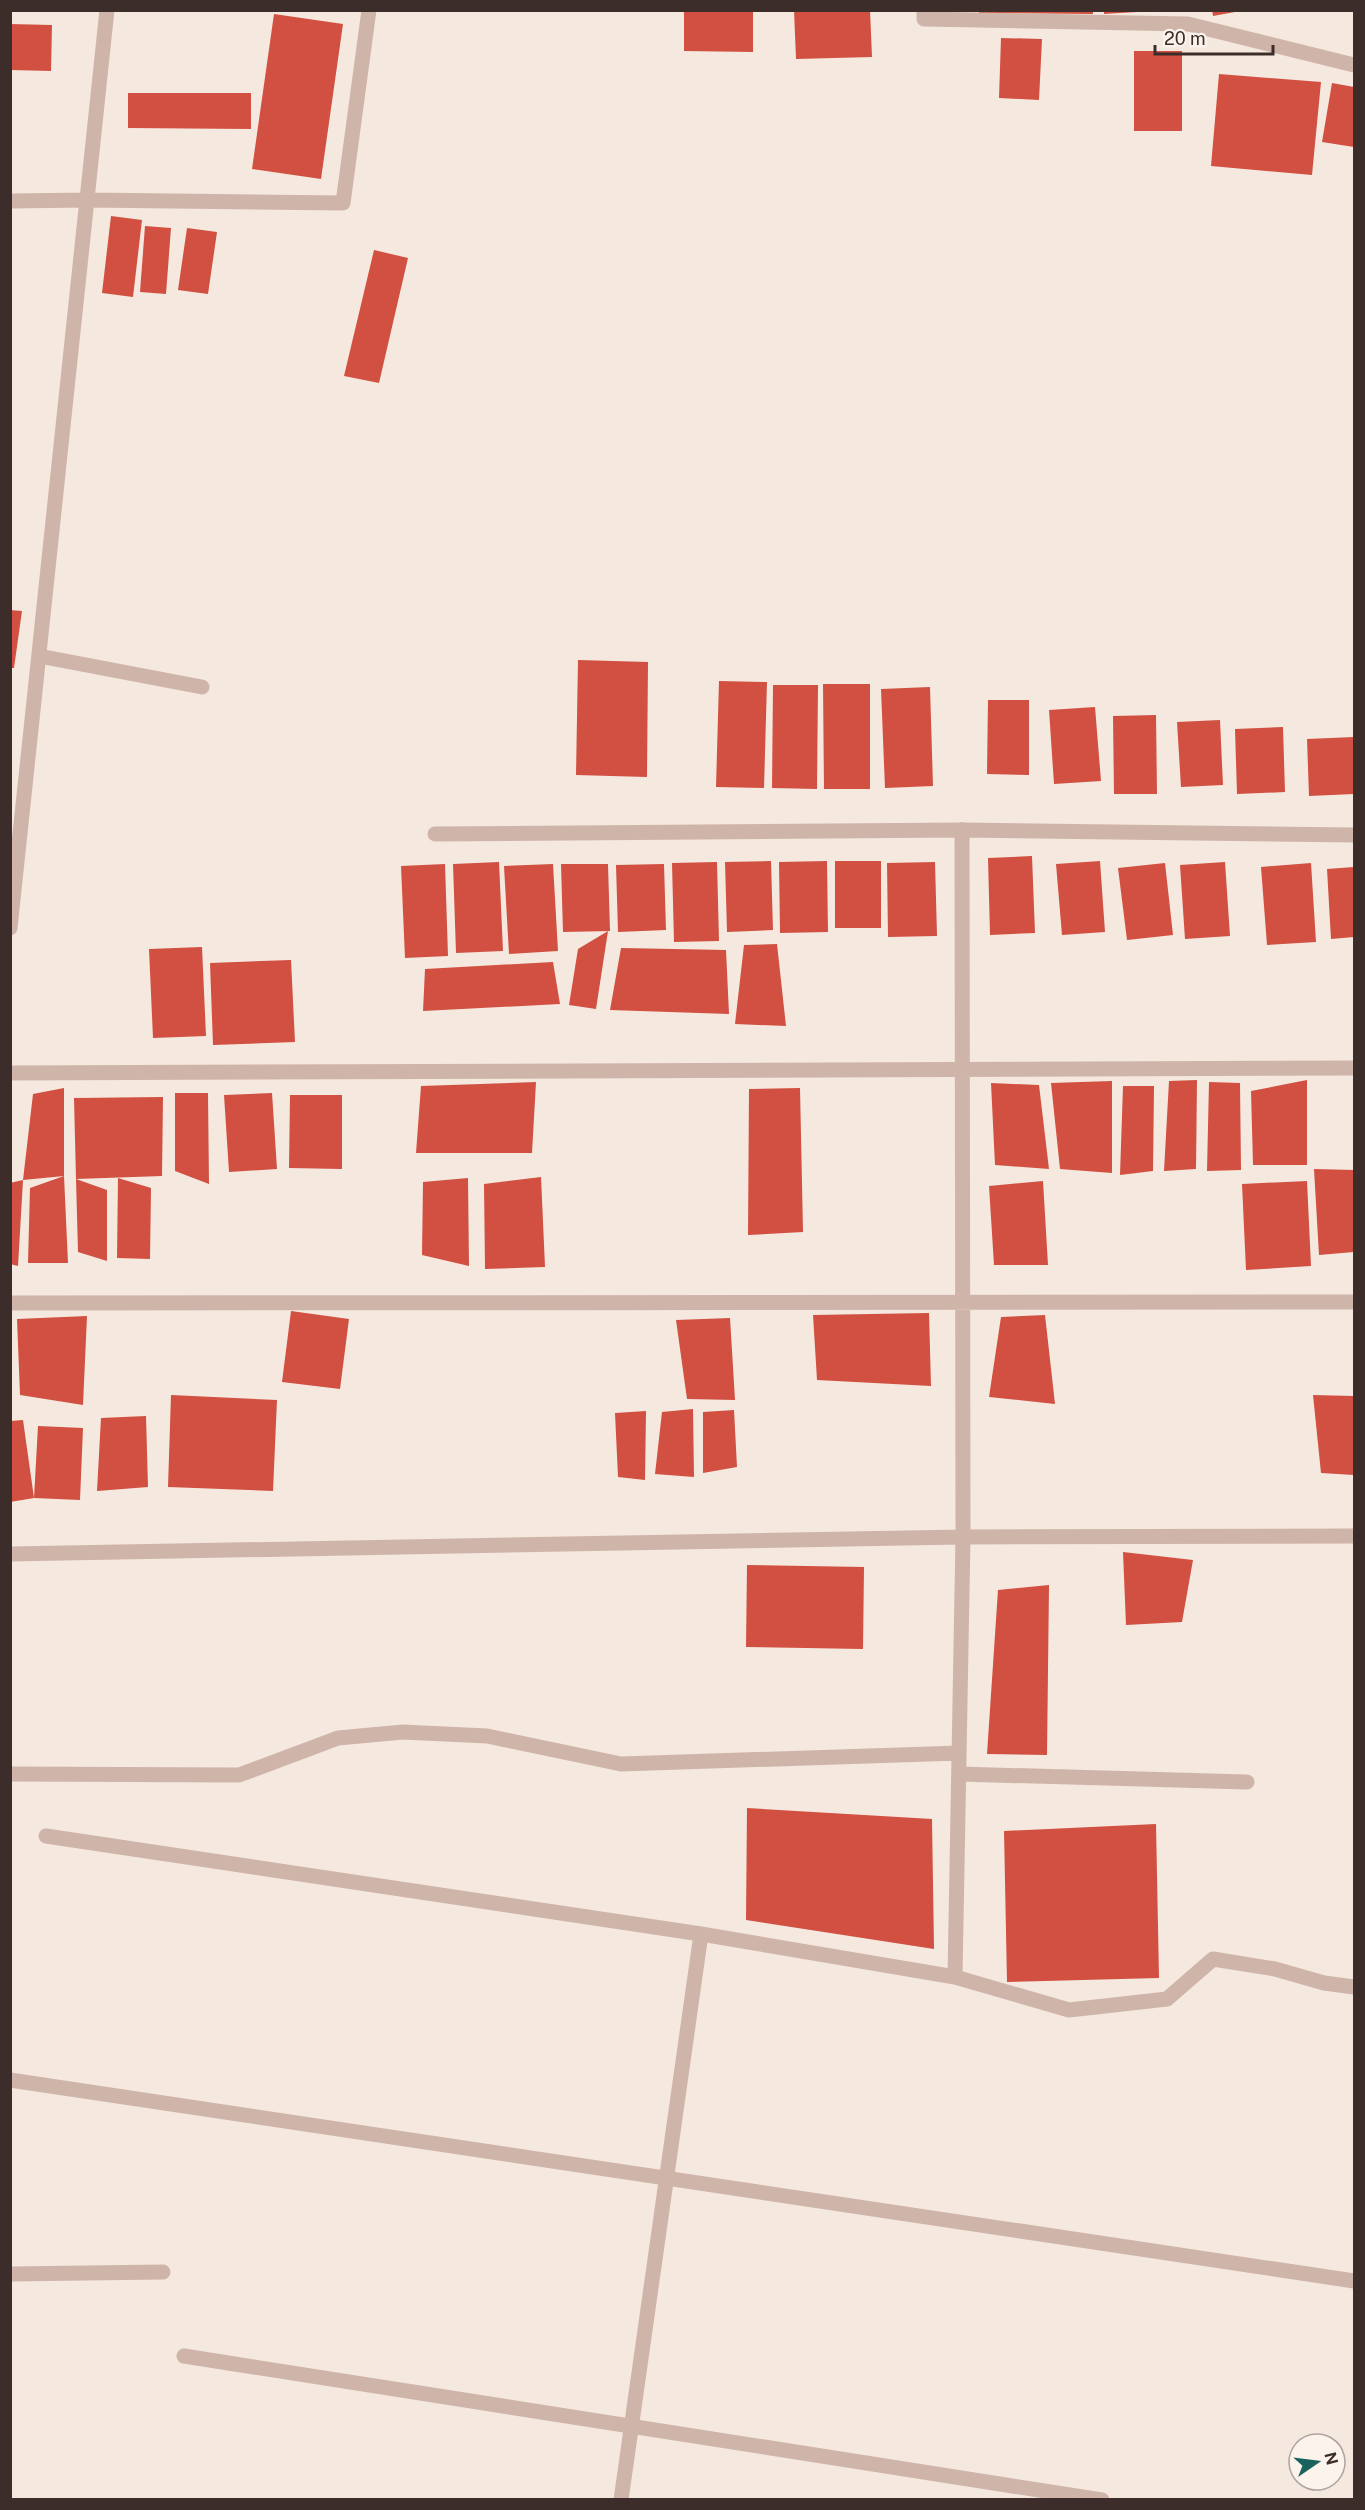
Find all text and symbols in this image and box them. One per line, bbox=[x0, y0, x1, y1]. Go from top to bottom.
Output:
scale bar bbox=[1155, 18, 1274, 56]
text: 20 m bbox=[1164, 28, 1206, 49]
north arrow bbox=[1287, 2432, 1347, 2492]
text: N bbox=[1320, 2450, 1342, 2467]

